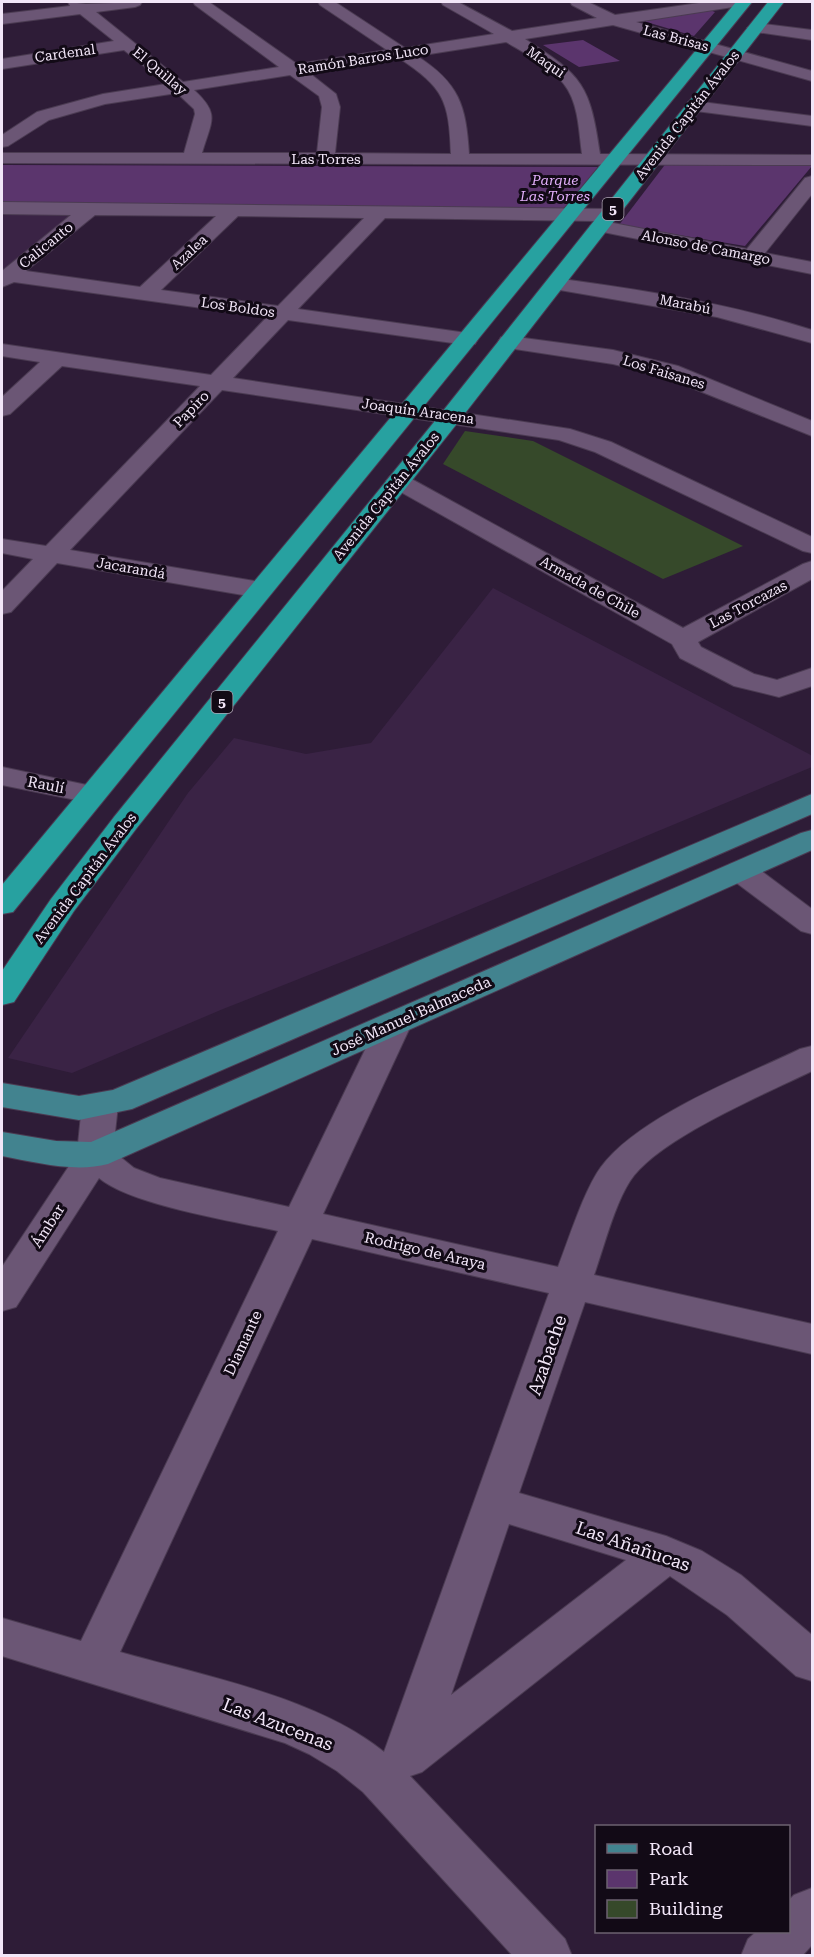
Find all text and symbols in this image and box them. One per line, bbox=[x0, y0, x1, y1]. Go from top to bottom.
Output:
street label: Las Brisas bbox=[642, 22, 711, 54]
street label: Cardenal bbox=[34, 41, 97, 65]
street label: Ramón Barros Luco bbox=[297, 41, 429, 77]
street label: Maqui bbox=[524, 43, 569, 81]
street label: El Quillay bbox=[130, 44, 191, 99]
street label: Avenida Capitán Ávalos bbox=[632, 47, 743, 183]
street label: Las Torres bbox=[291, 151, 361, 167]
park label: Parque Las Torres bbox=[519, 172, 590, 204]
road number: 5 bbox=[602, 198, 624, 220]
street label: Calicanto bbox=[16, 218, 76, 272]
street label: Alonso de Camargo bbox=[640, 227, 772, 267]
street label: Azalea bbox=[168, 231, 211, 273]
street label: Marabú bbox=[658, 291, 712, 317]
street label: Los Boldos bbox=[200, 294, 276, 320]
street label: Los Faisanes bbox=[621, 352, 707, 392]
street label: Papiro bbox=[170, 388, 212, 430]
street label: Joaquín Aracena bbox=[361, 395, 476, 427]
street label: Avenida Capitán Ávalos bbox=[330, 429, 443, 563]
street label: Armada de Chile bbox=[537, 553, 643, 621]
street label: Jacarandá bbox=[96, 554, 167, 582]
street label: Las Torcazas bbox=[707, 577, 790, 631]
road number: 5 bbox=[212, 691, 232, 713]
street label: Raulí bbox=[26, 773, 66, 797]
street label: Avenida Capitán Ávalos bbox=[31, 809, 140, 946]
street label: José Manuel Balmaceda bbox=[328, 973, 494, 1059]
street label: Ámbar bbox=[27, 1201, 69, 1251]
street label: Rodrigo de Araya bbox=[363, 1228, 487, 1274]
street label: Diamante bbox=[220, 1308, 266, 1378]
street label: Azabache bbox=[523, 1312, 571, 1398]
street label: Las Añañucas bbox=[573, 1517, 693, 1575]
street label: Las Azucenas bbox=[220, 1693, 336, 1755]
legend bbox=[595, 1825, 790, 1933]
text: Road bbox=[649, 1838, 694, 1859]
text: Park bbox=[649, 1868, 689, 1889]
text: Building bbox=[649, 1898, 723, 1919]

